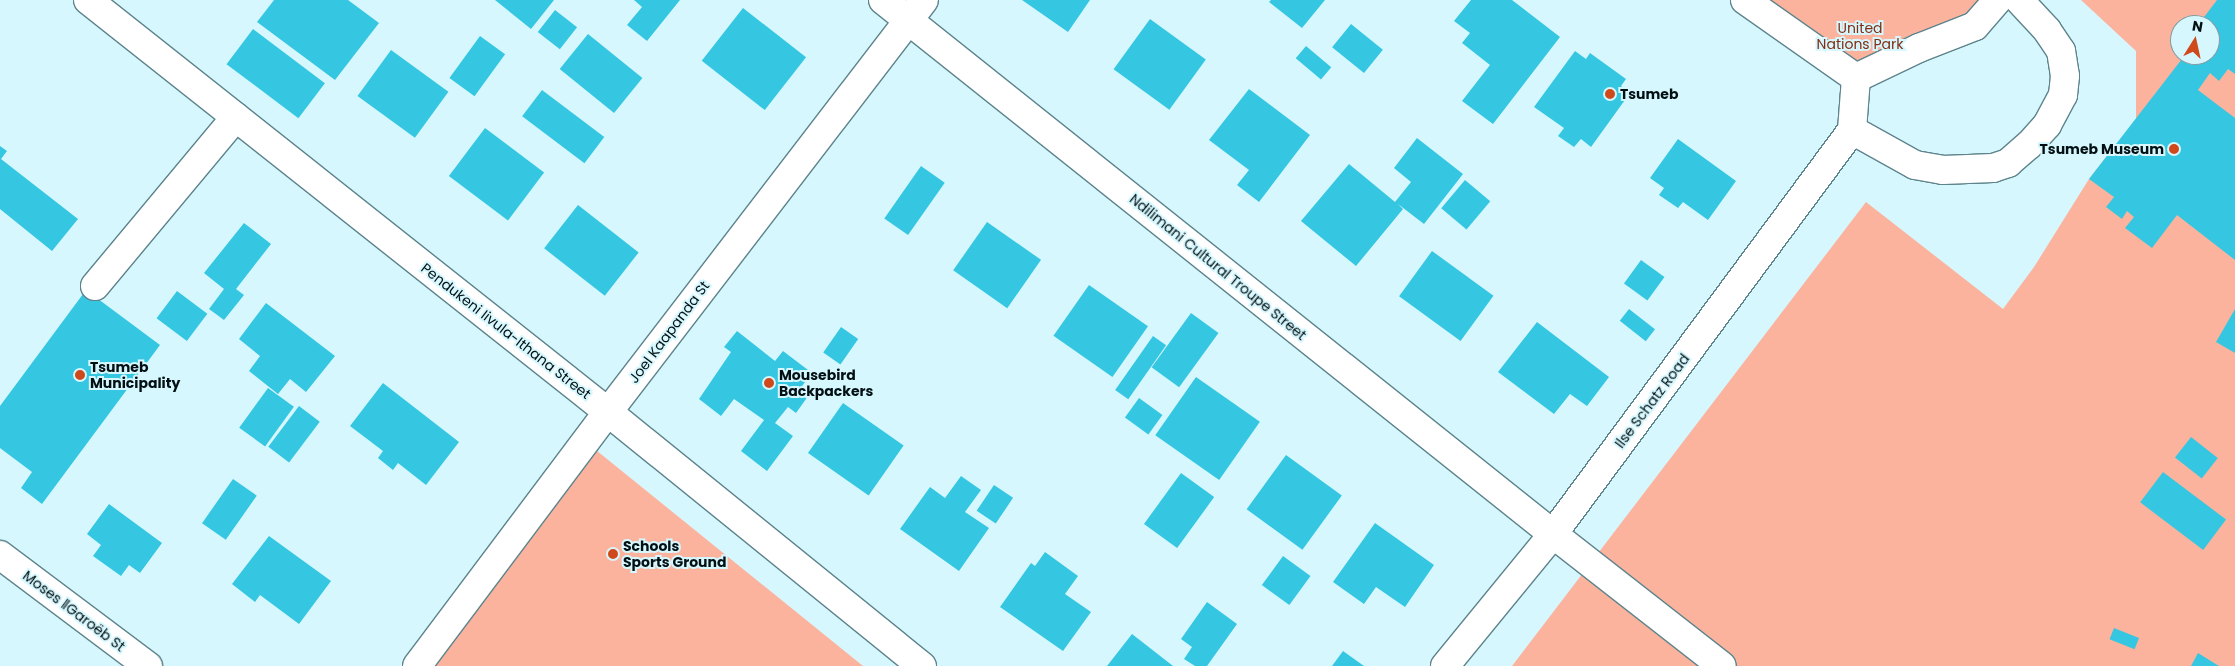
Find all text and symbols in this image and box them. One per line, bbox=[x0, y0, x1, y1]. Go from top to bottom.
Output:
north arrow bbox=[2170, 15, 2220, 65]
text: N bbox=[2191, 15, 2204, 37]
park label: United Nations Park bbox=[1817, 20, 1903, 52]
place label: Tsumeb bbox=[1620, 86, 1678, 102]
marker: Tsumeb bbox=[1604, 88, 1616, 100]
place label: Tsumeb Museum bbox=[2040, 141, 2164, 157]
marker: Tsumeb Museum bbox=[2168, 143, 2180, 155]
street label: Ndilimani Cultural Troupe Street bbox=[1126, 190, 1310, 344]
street label: Pendukeni Iivula-Ithana Street bbox=[418, 260, 594, 402]
street label: Joel Kaapanda St bbox=[625, 278, 713, 386]
street label: Ilse Schatz Road bbox=[1611, 351, 1693, 451]
place label: Tsumeb Municipality bbox=[90, 359, 180, 392]
place label: Mousebird Backpackers bbox=[779, 367, 873, 400]
marker: Tsumeb Municipality bbox=[74, 369, 86, 381]
marker: Mousebird Backpackers bbox=[763, 377, 775, 389]
place label: Schools Sports Ground bbox=[623, 538, 726, 570]
marker: Schools Sports Ground bbox=[607, 548, 619, 560]
street label: Moses ǁGaroëb St bbox=[20, 567, 128, 655]

